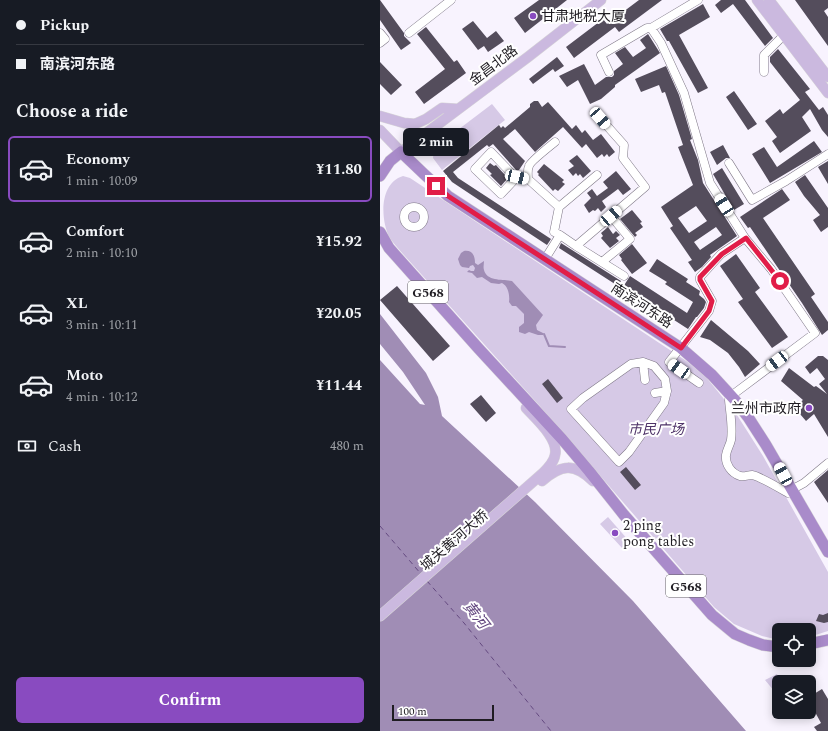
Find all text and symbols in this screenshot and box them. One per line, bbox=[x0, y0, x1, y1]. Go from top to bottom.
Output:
place label: 甘肃地税大厦 bbox=[541, 6, 625, 27]
marker: 甘肃地税大厦 bbox=[528, 11, 538, 21]
text: Pickup bbox=[40, 14, 89, 37]
street label: 金昌北路 bbox=[465, 40, 522, 91]
text: 南滨河东路 bbox=[40, 53, 115, 76]
text: Choose a ride bbox=[16, 98, 128, 125]
car bbox=[588, 105, 612, 131]
callout: 2 min bbox=[403, 128, 469, 156]
text: 2 min bbox=[419, 132, 453, 152]
text: Economy bbox=[66, 148, 130, 171]
icon: car bbox=[18, 151, 54, 187]
text: ¥11.80 bbox=[316, 158, 362, 181]
car bbox=[504, 168, 530, 186]
text: 1 min · 10:09 bbox=[66, 171, 138, 191]
route end bbox=[427, 177, 445, 195]
car bbox=[712, 192, 736, 218]
car bbox=[598, 204, 624, 228]
text: Comfort bbox=[66, 220, 124, 243]
icon: car bbox=[18, 223, 54, 259]
text: ¥15.92 bbox=[316, 230, 362, 253]
text: 2 min · 10:10 bbox=[66, 243, 138, 263]
route start bbox=[771, 272, 789, 290]
street label: 南滨河东路 bbox=[607, 278, 677, 333]
road number: G568 bbox=[408, 281, 448, 303]
text: XL bbox=[66, 292, 87, 315]
icon: car bbox=[18, 295, 54, 331]
text: ¥20.05 bbox=[316, 302, 362, 325]
text: 3 min · 10:11 bbox=[66, 315, 138, 335]
car bbox=[764, 349, 790, 373]
car bbox=[666, 357, 692, 381]
text: Moto bbox=[66, 364, 103, 387]
icon: car bbox=[18, 367, 54, 403]
text: ¥11.44 bbox=[316, 374, 362, 397]
text: 4 min · 10:12 bbox=[66, 387, 138, 407]
place label: 兰州市政府 bbox=[731, 398, 801, 419]
marker: 兰州市政府 bbox=[804, 403, 814, 413]
park label: 市民广场 bbox=[628, 419, 685, 440]
icon: cash bbox=[16, 435, 38, 457]
text: Cash bbox=[48, 435, 81, 458]
text: 480 m bbox=[330, 436, 364, 456]
car bbox=[772, 461, 794, 487]
street label: 城关黄河大桥 bbox=[416, 505, 493, 576]
place label: 2 ping pong tables bbox=[623, 515, 694, 552]
marker: 2 ping pong tables bbox=[610, 528, 620, 538]
road number: G568 bbox=[666, 575, 706, 597]
water label: 黄河 bbox=[457, 596, 496, 637]
map controls bbox=[772, 623, 816, 719]
button: locate bbox=[772, 623, 816, 667]
button: layers bbox=[772, 675, 816, 719]
button: Confirm bbox=[16, 677, 364, 723]
scale bar bbox=[392, 703, 494, 722]
text: 100 m bbox=[398, 703, 427, 720]

